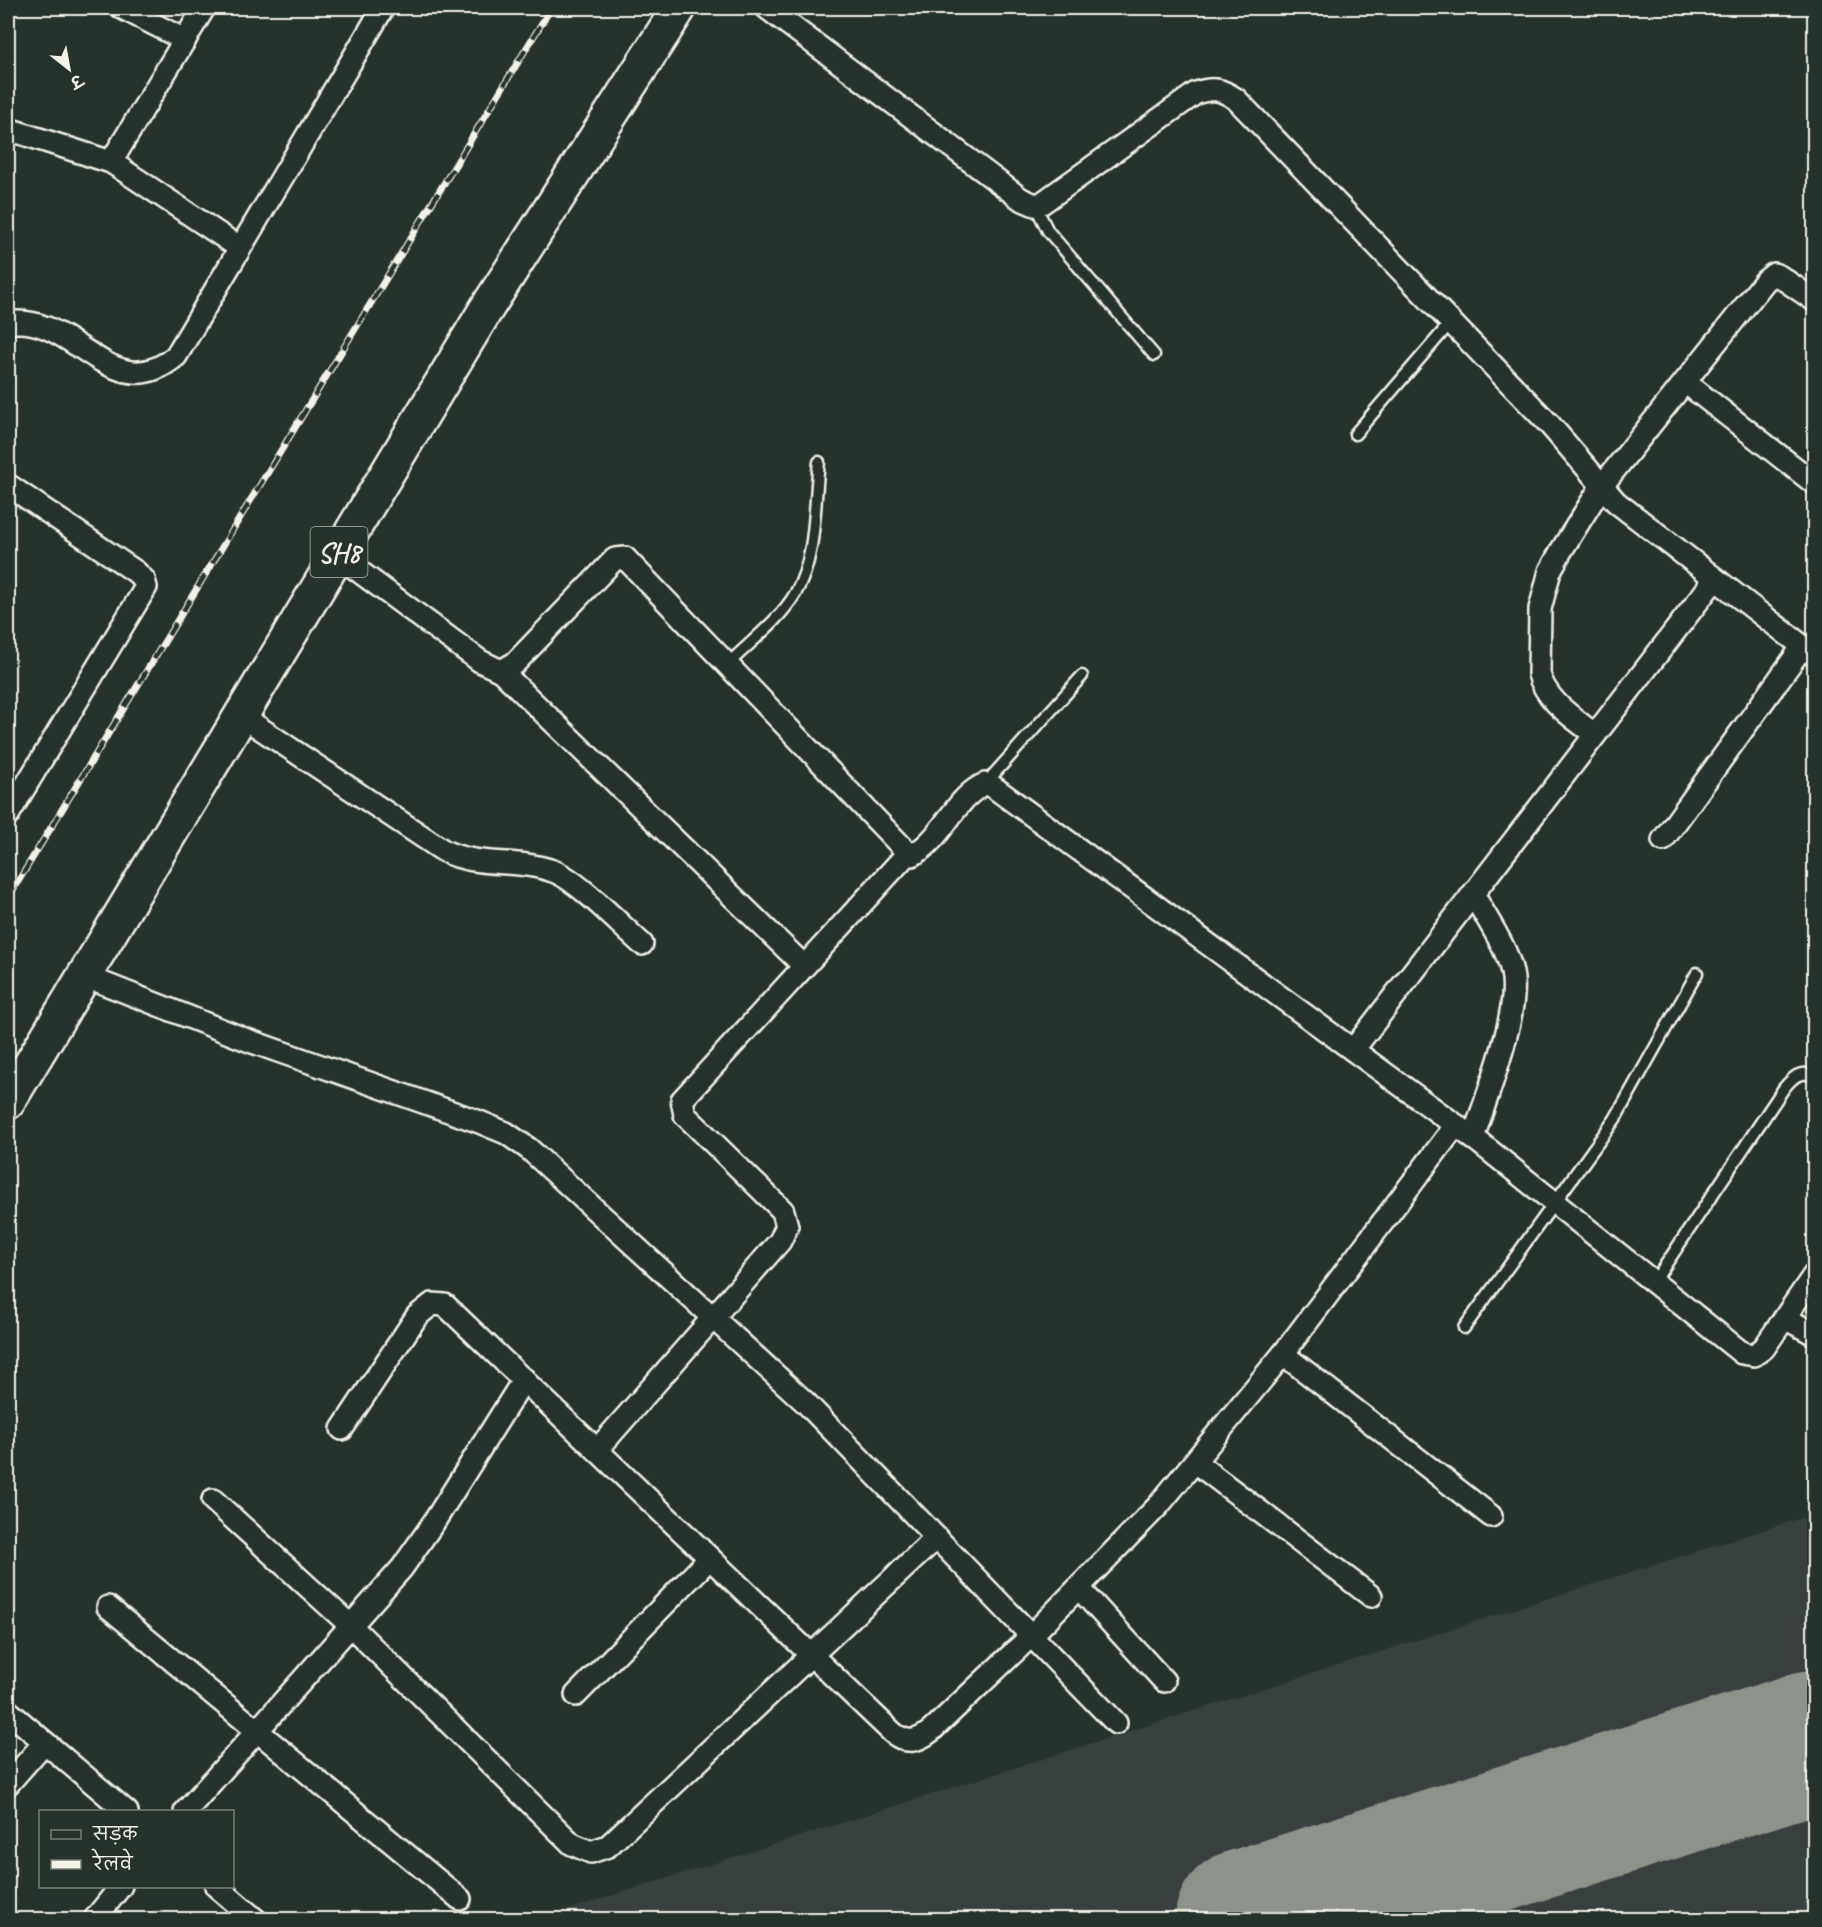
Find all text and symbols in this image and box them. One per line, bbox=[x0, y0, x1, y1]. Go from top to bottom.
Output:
north arrow bbox=[39, 39, 99, 99]
text: उ bbox=[65, 69, 88, 93]
road number: SH8 bbox=[310, 527, 368, 577]
legend bbox=[39, 1810, 234, 1888]
text: सड़क bbox=[92, 1823, 138, 1845]
text: रेलवे bbox=[91, 1848, 134, 1875]

